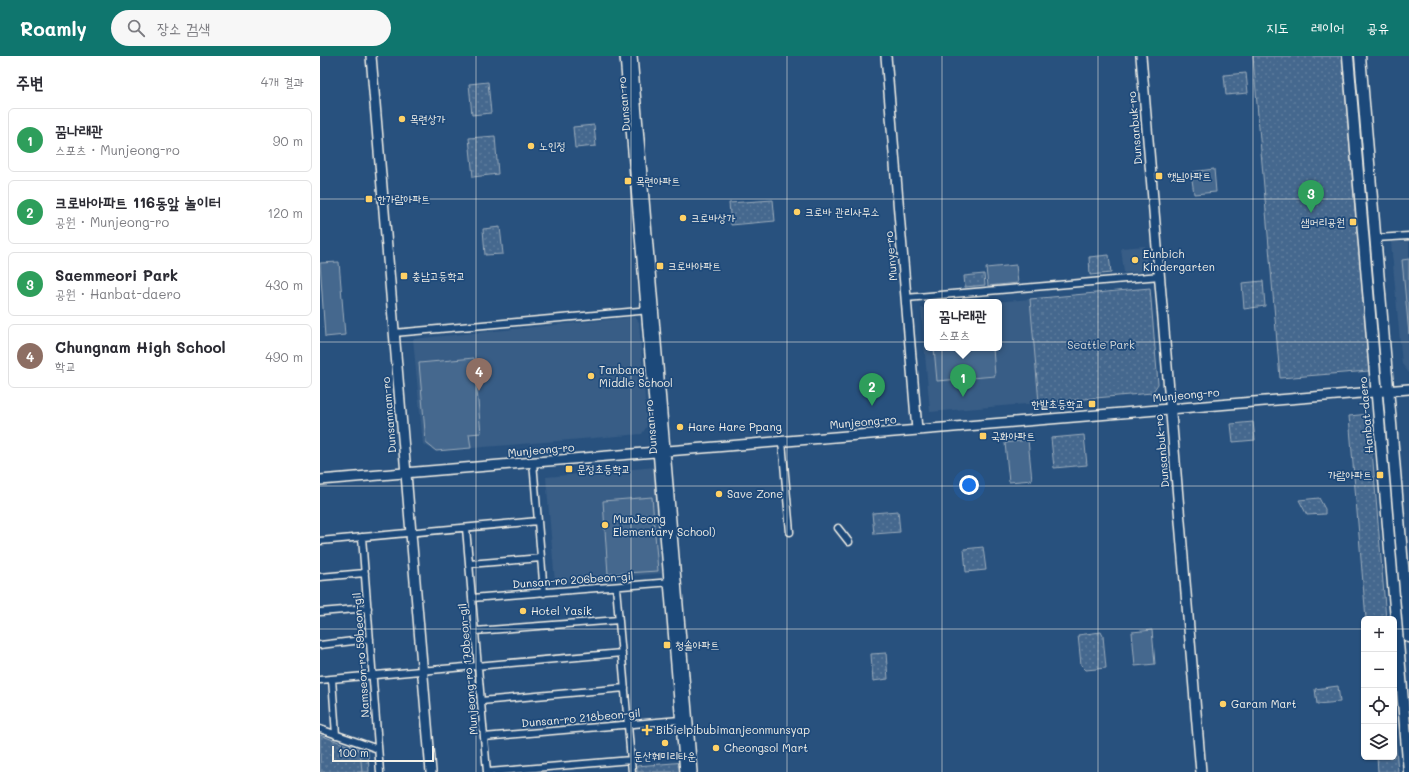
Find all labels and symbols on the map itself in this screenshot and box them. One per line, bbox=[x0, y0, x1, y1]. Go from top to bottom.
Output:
street label: Dunsan-ro bbox=[614, 76, 633, 132]
street label: Dunsanbuk-ro bbox=[1124, 90, 1145, 165]
place label: 목련상가 bbox=[410, 111, 446, 126]
marker: 목련상가 bbox=[397, 114, 407, 124]
place label: 노인정 bbox=[539, 138, 566, 153]
marker: 노인정 bbox=[526, 141, 536, 151]
place label: 햇님아파트 bbox=[1167, 168, 1211, 183]
marker: 햇님아파트 bbox=[1154, 171, 1164, 181]
place label: 목련아파트 bbox=[636, 173, 680, 188]
marker: 목련아파트 bbox=[623, 176, 633, 186]
pin: 3 bbox=[1298, 180, 1324, 213]
place label: 한가람아파트 bbox=[377, 191, 430, 206]
marker: 한가람아파트 bbox=[364, 194, 374, 204]
place label: 크로바 관리사무소 bbox=[805, 204, 879, 219]
marker: 크로바 관리사무소 bbox=[792, 207, 802, 217]
place label: 크로바상가 bbox=[691, 210, 735, 225]
marker: 크로바상가 bbox=[678, 213, 688, 223]
place label: 샘머리공원 bbox=[1301, 214, 1345, 229]
marker: 샘머리공원 bbox=[1348, 217, 1358, 227]
street label: Munye-ro bbox=[881, 230, 900, 282]
place label: Eunbich Kindergarten bbox=[1143, 246, 1215, 274]
marker: Eunbich Kindergarten bbox=[1130, 255, 1140, 265]
place label: 크로바아파트 bbox=[668, 258, 721, 273]
marker: 크로바아파트 bbox=[655, 261, 665, 271]
place label: 충남고등학교 bbox=[412, 268, 465, 283]
marker: 충남고등학교 bbox=[399, 271, 409, 281]
park label: Seattle Park bbox=[1067, 337, 1135, 352]
pin: 4 bbox=[466, 358, 492, 391]
place label: Tanbang Middle School bbox=[599, 362, 673, 390]
pin: 1 bbox=[950, 364, 976, 397]
marker: Tanbang Middle School bbox=[586, 371, 596, 381]
pin: 2 bbox=[859, 373, 885, 406]
street label: Dunsannam-ro bbox=[378, 376, 399, 454]
street label: Hanbat-daero bbox=[1355, 376, 1376, 454]
street label: Munjeong-ro bbox=[1152, 384, 1220, 405]
place label: 한밭초등학교 bbox=[1031, 396, 1084, 411]
street label: Dunsan-ro bbox=[641, 399, 660, 455]
marker: 한밭초등학교 bbox=[1087, 399, 1097, 409]
street label: Munjeong-ro bbox=[829, 411, 897, 432]
street label: Dunsanbuk-ro bbox=[1151, 413, 1172, 488]
place label: Hare Hare Ppang bbox=[688, 419, 782, 434]
marker: Hare Hare Ppang bbox=[675, 422, 685, 432]
place label: 국화아파트 bbox=[991, 428, 1035, 443]
marker: 국화아파트 bbox=[978, 431, 988, 441]
street label: Munjeong-ro bbox=[507, 439, 575, 460]
place label: 문정초등학교 bbox=[577, 461, 630, 476]
marker: 문정초등학교 bbox=[564, 464, 574, 474]
place label: 가람아파트 bbox=[1328, 467, 1372, 482]
marker: 가람아파트 bbox=[1375, 470, 1385, 480]
your location bbox=[959, 475, 979, 495]
place label: Save Zone bbox=[727, 486, 783, 501]
marker: Save Zone bbox=[714, 489, 724, 499]
place label: MunJeong Elementary School) bbox=[613, 511, 716, 539]
marker: MunJeong Elementary School) bbox=[600, 520, 610, 530]
street label: Dunsan-ro 206beon-gil bbox=[512, 568, 634, 591]
street label: Namseon-ro 59beon-gil bbox=[349, 592, 372, 718]
street label: Munjeong-ro 170beon-gil bbox=[454, 603, 481, 735]
place label: Hotel Yasik bbox=[531, 603, 592, 618]
marker: Hotel Yasik bbox=[518, 606, 528, 616]
place label: 청솔아파트 bbox=[675, 637, 719, 652]
marker: 청솔아파트 bbox=[662, 640, 672, 650]
place label: Garam Mart bbox=[1231, 696, 1297, 711]
marker: Garam Mart bbox=[1218, 699, 1228, 709]
street label: Dunsan-ro 218beon-gil bbox=[521, 705, 641, 730]
place label: Bibielpibubimanjeonmunsyap bbox=[656, 722, 810, 737]
marker: Bibielpibubimanjeonmunsyap bbox=[641, 724, 653, 736]
marker: 둔산훼미리타운 bbox=[660, 738, 670, 748]
place label: Cheongsol Mart bbox=[724, 740, 808, 755]
marker: Cheongsol Mart bbox=[711, 743, 721, 753]
scale bar bbox=[332, 744, 434, 763]
place label: 둔산훼미리타운 bbox=[634, 748, 696, 763]

